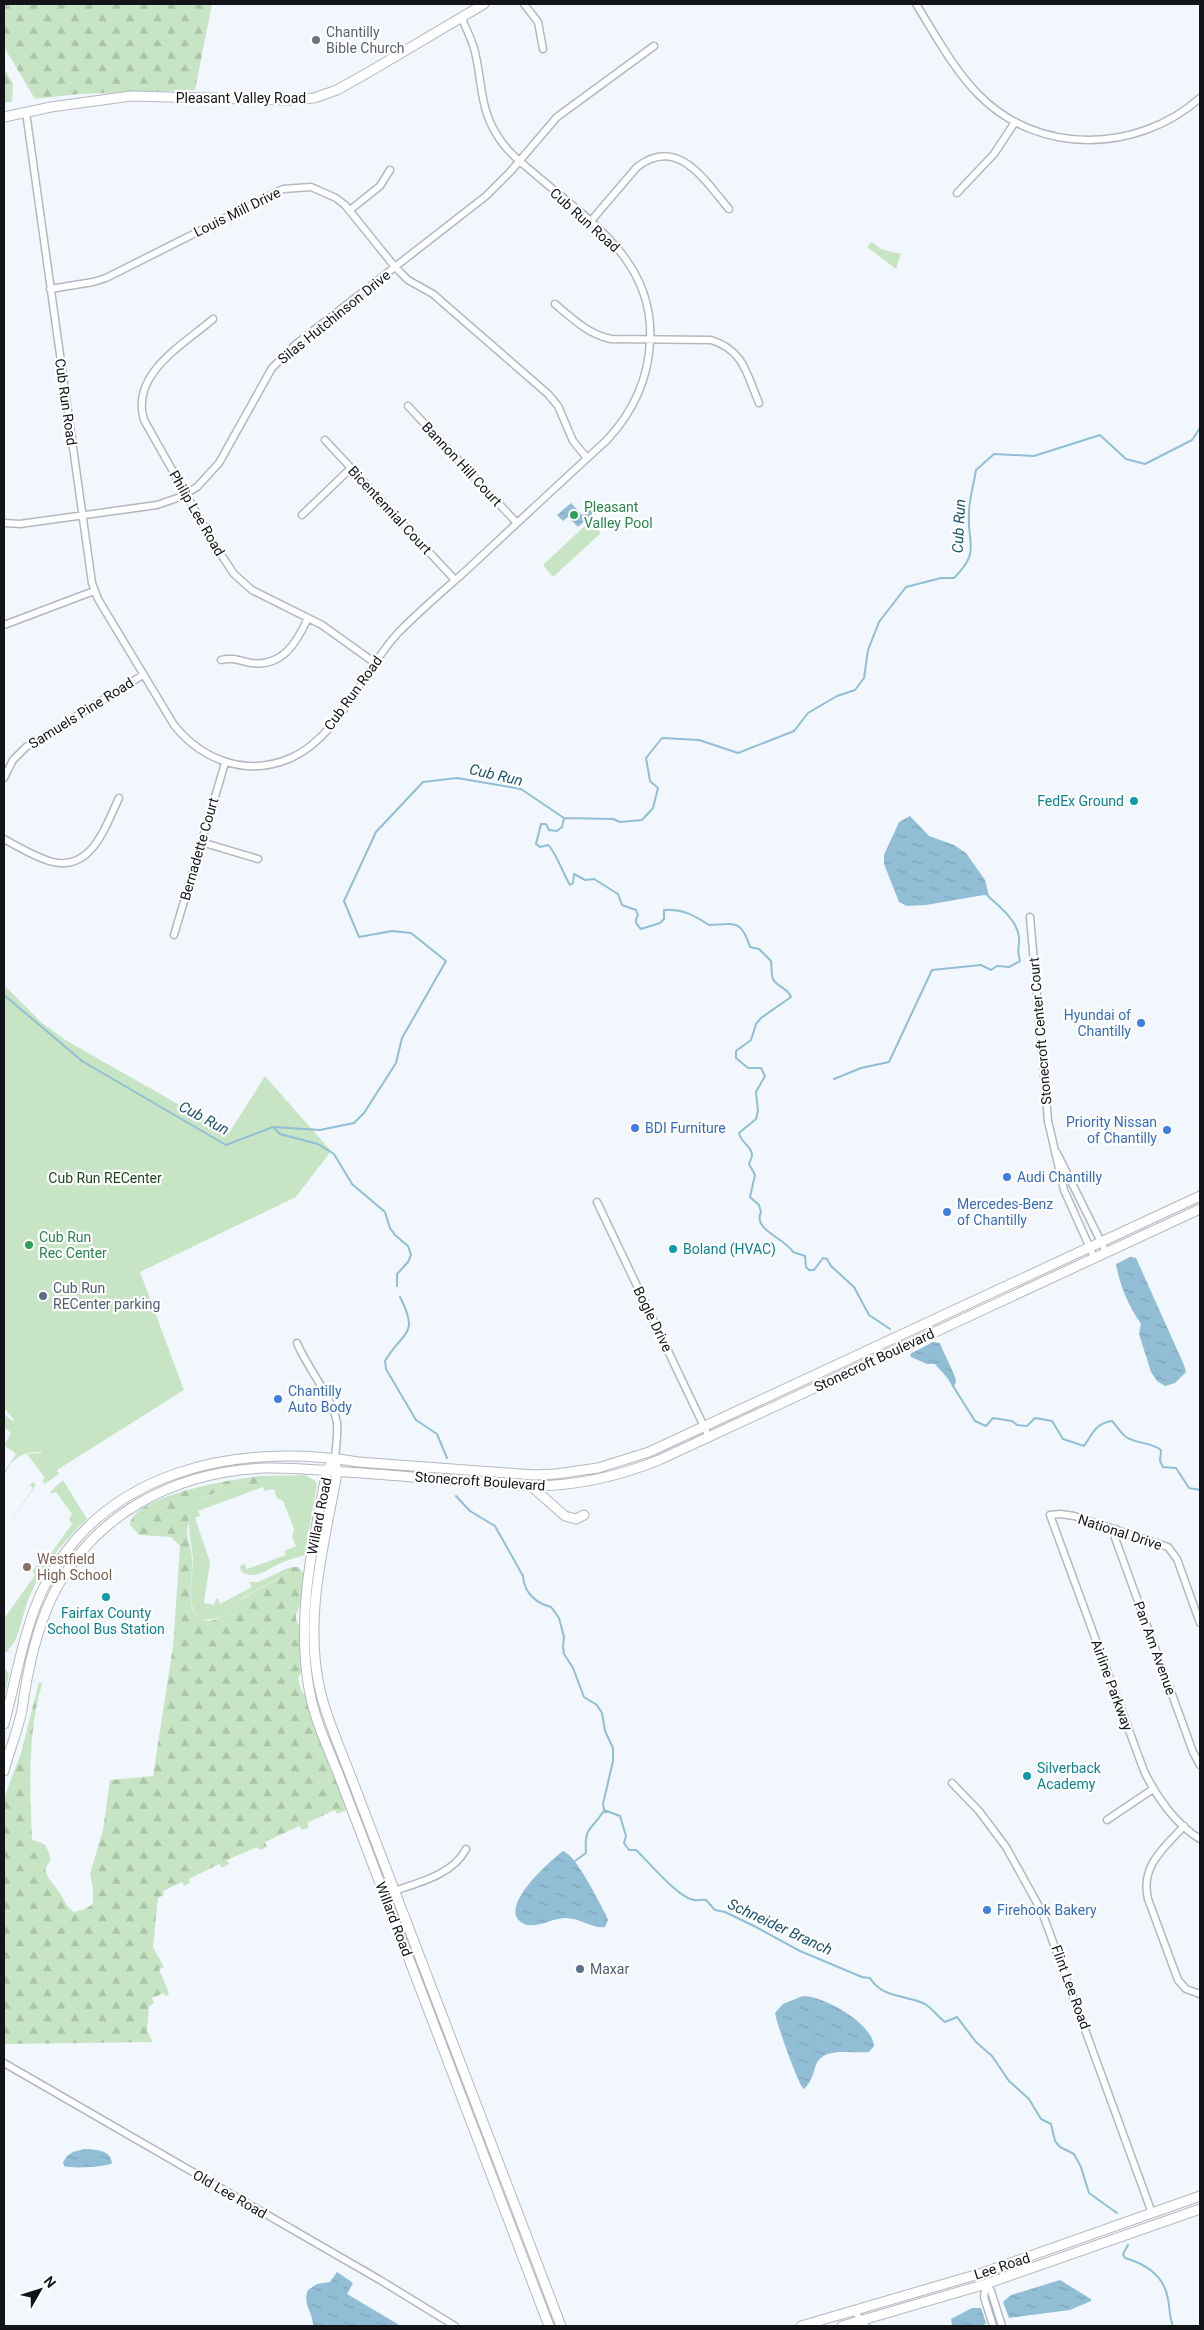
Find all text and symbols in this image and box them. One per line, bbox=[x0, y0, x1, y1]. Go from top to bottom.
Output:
place label: Chantilly Bible Church bbox=[326, 24, 404, 56]
marker: Chantilly Bible Church bbox=[310, 34, 322, 46]
street label: Pleasant Valley Road bbox=[176, 90, 306, 106]
street label: Louis Mill Drive bbox=[191, 184, 283, 240]
street label: Cub Run Road bbox=[547, 185, 623, 255]
street label: Silas Hutchinson Drive bbox=[275, 267, 393, 367]
street label: Cub Run Road bbox=[52, 357, 80, 447]
street label: Bannon Hill Court bbox=[419, 419, 505, 510]
street label: Bicentennial Court bbox=[345, 463, 435, 558]
street label: Philip Lee Road bbox=[166, 467, 228, 559]
water label: Cub Run bbox=[949, 498, 969, 554]
place label: Pleasant Valley Pool bbox=[584, 499, 653, 531]
marker: Pleasant Valley Pool bbox=[568, 509, 580, 521]
street label: Cub Run Road bbox=[321, 653, 385, 733]
street label: Samuels Pine Road bbox=[26, 674, 136, 752]
water label: Cub Run bbox=[467, 760, 525, 790]
place label: FedEx Ground bbox=[1037, 793, 1124, 809]
street label: Bernadette Court bbox=[177, 795, 221, 902]
marker: FedEx Ground bbox=[1128, 795, 1140, 807]
street label: Stonecroft Center Court bbox=[1026, 956, 1054, 1105]
place label: Hyundai of Chantilly bbox=[1064, 1007, 1131, 1039]
marker: Hyundai of Chantilly bbox=[1135, 1017, 1147, 1029]
water label: Cub Run bbox=[176, 1097, 232, 1139]
place label: Priority Nissan of Chantilly bbox=[1066, 1114, 1157, 1146]
place label: BDI Furniture bbox=[645, 1120, 726, 1136]
marker: BDI Furniture bbox=[629, 1122, 641, 1134]
marker: Priority Nissan of Chantilly bbox=[1161, 1124, 1173, 1136]
place label: Audi Chantilly bbox=[1017, 1169, 1103, 1185]
park label: Cub Run RECenter bbox=[48, 1170, 162, 1186]
marker: Audi Chantilly bbox=[1001, 1171, 1013, 1183]
place label: Mercedes-Benz of Chantilly bbox=[957, 1196, 1053, 1228]
marker: Mercedes-Benz of Chantilly bbox=[941, 1206, 953, 1218]
place label: Cub Run Rec Center bbox=[39, 1229, 107, 1261]
marker: Cub Run Rec Center bbox=[23, 1239, 35, 1251]
place label: Boland (HVAC) bbox=[683, 1241, 776, 1258]
marker: Boland (HVAC) bbox=[667, 1243, 679, 1255]
place label: Cub Run RECenter parking bbox=[53, 1280, 160, 1312]
street label: Bogle Drive bbox=[630, 1284, 676, 1354]
marker: Cub Run RECenter parking bbox=[37, 1290, 49, 1302]
street label: Stonecroft Boulevard bbox=[811, 1325, 937, 1395]
place label: Chantilly Auto Body bbox=[288, 1383, 352, 1415]
marker: Chantilly Auto Body bbox=[272, 1393, 284, 1405]
street label: Stonecroft Boulevard bbox=[414, 1468, 546, 1494]
street label: Willard Road bbox=[304, 1476, 334, 1556]
street label: National Drive bbox=[1076, 1511, 1164, 1553]
place label: Westfield High School bbox=[37, 1551, 112, 1583]
marker: Westfield High School bbox=[21, 1561, 33, 1573]
marker: Fairfax County School Bus Station bbox=[100, 1591, 112, 1603]
street label: Pan Am Avenue bbox=[1131, 1599, 1179, 1697]
place label: Fairfax County School Bus Station bbox=[47, 1605, 165, 1637]
street label: Airline Parkway bbox=[1088, 1637, 1136, 1733]
place label: Silverback Academy bbox=[1037, 1760, 1102, 1792]
marker: Silverback Academy bbox=[1021, 1770, 1033, 1782]
street label: Willard Road bbox=[372, 1880, 416, 1958]
water label: Schneider Branch bbox=[725, 1895, 835, 1959]
place label: Firehook Bakery bbox=[997, 1902, 1097, 1918]
marker: Firehook Bakery bbox=[981, 1904, 993, 1916]
street label: Flint Lee Road bbox=[1048, 1943, 1094, 2031]
place label: Maxar bbox=[590, 1961, 629, 1977]
marker: Maxar bbox=[574, 1963, 586, 1975]
street label: Old Lee Road bbox=[190, 2166, 270, 2222]
street label: Lee Road bbox=[972, 2249, 1032, 2283]
north arrow bbox=[15, 2265, 65, 2315]
text: N bbox=[41, 2273, 59, 2291]

